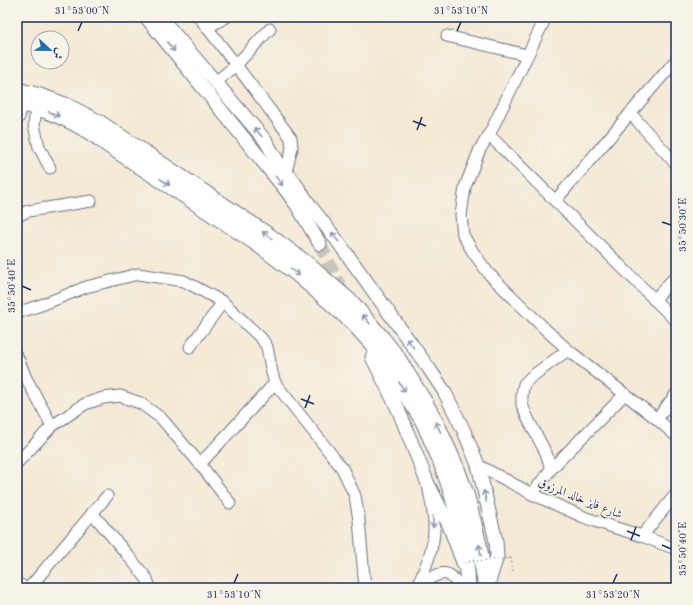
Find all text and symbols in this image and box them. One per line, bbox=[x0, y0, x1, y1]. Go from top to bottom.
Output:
text: 31°53'00"N bbox=[55, 6, 110, 16]
text: 31°53'10"N bbox=[434, 6, 489, 16]
north arrow bbox=[30, 30, 70, 70]
one-way arrow bbox=[167, 42, 175, 53]
text: ش bbox=[51, 46, 65, 60]
one-way arrow bbox=[48, 111, 60, 119]
one-way arrow bbox=[254, 127, 263, 137]
one-way arrow bbox=[274, 176, 283, 187]
one-way arrow bbox=[159, 178, 170, 187]
text: 35°50'30"E bbox=[678, 198, 688, 252]
one-way arrow bbox=[262, 231, 273, 239]
one-way arrow bbox=[330, 231, 339, 242]
text: 35°50'40"E bbox=[7, 259, 17, 313]
one-way arrow bbox=[289, 268, 300, 276]
one-way arrow bbox=[361, 314, 371, 324]
one-way arrow bbox=[406, 337, 414, 348]
one-way arrow bbox=[398, 381, 406, 393]
one-way arrow bbox=[434, 421, 441, 433]
street label: شارع فايز خالد المرزوق bbox=[535, 477, 624, 525]
one-way arrow bbox=[481, 490, 488, 503]
one-way arrow bbox=[430, 515, 437, 528]
text: 35°50'40"E bbox=[678, 522, 688, 576]
one-way arrow bbox=[475, 543, 483, 556]
text: 31°53'10"N bbox=[207, 590, 262, 600]
text: 31°53'20"N bbox=[586, 590, 641, 600]

